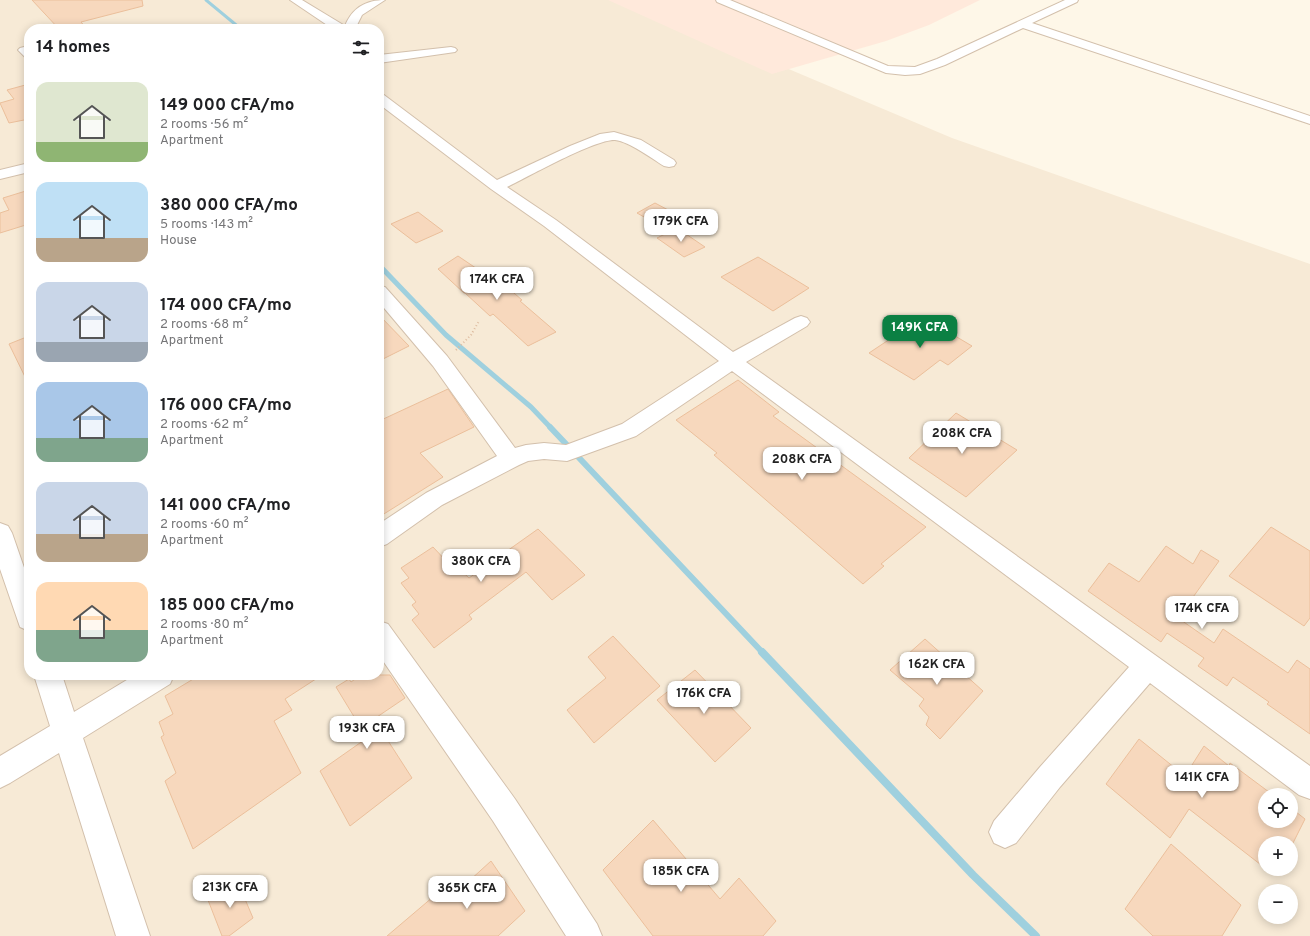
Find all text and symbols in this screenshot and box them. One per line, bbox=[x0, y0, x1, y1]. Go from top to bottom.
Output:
text: 14 homes bbox=[36, 37, 110, 59]
icon: filters bbox=[350, 37, 372, 59]
text: 149 000 CFA/mo bbox=[160, 95, 294, 117]
icon: home bbox=[68, 98, 116, 146]
text: 2 rooms · 56 m² bbox=[160, 117, 248, 133]
text: Apartment bbox=[160, 133, 223, 149]
text: 380 000 CFA/mo bbox=[160, 195, 298, 217]
icon: home bbox=[68, 198, 116, 246]
pin: 179K CFA bbox=[640, 209, 722, 243]
text: 179K CFA bbox=[653, 214, 709, 230]
text: 5 rooms · 143 m² bbox=[160, 217, 253, 233]
text: House bbox=[160, 233, 197, 249]
pin: 174K CFA bbox=[456, 267, 538, 301]
text: 174K CFA bbox=[469, 272, 525, 288]
text: 174 000 CFA/mo bbox=[160, 295, 292, 317]
icon: home bbox=[68, 298, 116, 346]
pin: 149K CFA bbox=[879, 315, 961, 349]
text: 2 rooms · 68 m² bbox=[160, 317, 248, 333]
text: 149K CFA bbox=[891, 320, 949, 336]
text: Apartment bbox=[160, 333, 223, 349]
text: 176 000 CFA/mo bbox=[160, 395, 292, 417]
icon: home bbox=[68, 398, 116, 446]
text: 2 rooms · 62 m² bbox=[160, 417, 248, 433]
pin: 208K CFA bbox=[921, 421, 1003, 455]
text: 208K CFA bbox=[932, 426, 992, 442]
text: Apartment bbox=[160, 433, 223, 449]
pin: 208K CFA bbox=[761, 447, 843, 481]
text: 208K CFA bbox=[772, 452, 832, 468]
text: 141 000 CFA/mo bbox=[160, 495, 291, 517]
icon: home bbox=[68, 498, 116, 546]
text: 2 rooms · 60 m² bbox=[160, 517, 249, 533]
text: Apartment bbox=[160, 533, 223, 549]
pin: 380K CFA bbox=[440, 549, 522, 583]
text: 380K CFA bbox=[451, 554, 511, 570]
text: 185 000 CFA/mo bbox=[160, 595, 294, 617]
pin: 174K CFA bbox=[1161, 596, 1243, 630]
icon: home bbox=[68, 598, 116, 646]
text: 174K CFA bbox=[1174, 601, 1230, 617]
text: 2 rooms · 80 m² bbox=[160, 617, 249, 633]
text: Apartment bbox=[160, 633, 223, 649]
pin: 162K CFA bbox=[896, 652, 978, 686]
text: 162K CFA bbox=[909, 657, 965, 673]
pin: 176K CFA bbox=[663, 681, 745, 715]
text: 176K CFA bbox=[676, 686, 732, 702]
pin: 193K CFA bbox=[326, 716, 408, 750]
text: 193K CFA bbox=[339, 721, 395, 737]
pin: 141K CFA bbox=[1161, 765, 1243, 799]
text: 141K CFA bbox=[1175, 770, 1229, 786]
map controls bbox=[1258, 788, 1298, 924]
button: locate bbox=[1258, 788, 1298, 828]
button: + bbox=[1258, 836, 1298, 876]
pin: 185K CFA bbox=[640, 859, 722, 893]
text: 185K CFA bbox=[652, 864, 710, 880]
pin: 213K CFA bbox=[189, 875, 271, 909]
pin: 365K CFA bbox=[426, 876, 508, 910]
text: 213K CFA bbox=[202, 880, 258, 896]
text: 365K CFA bbox=[437, 881, 497, 897]
button: − bbox=[1258, 884, 1298, 924]

